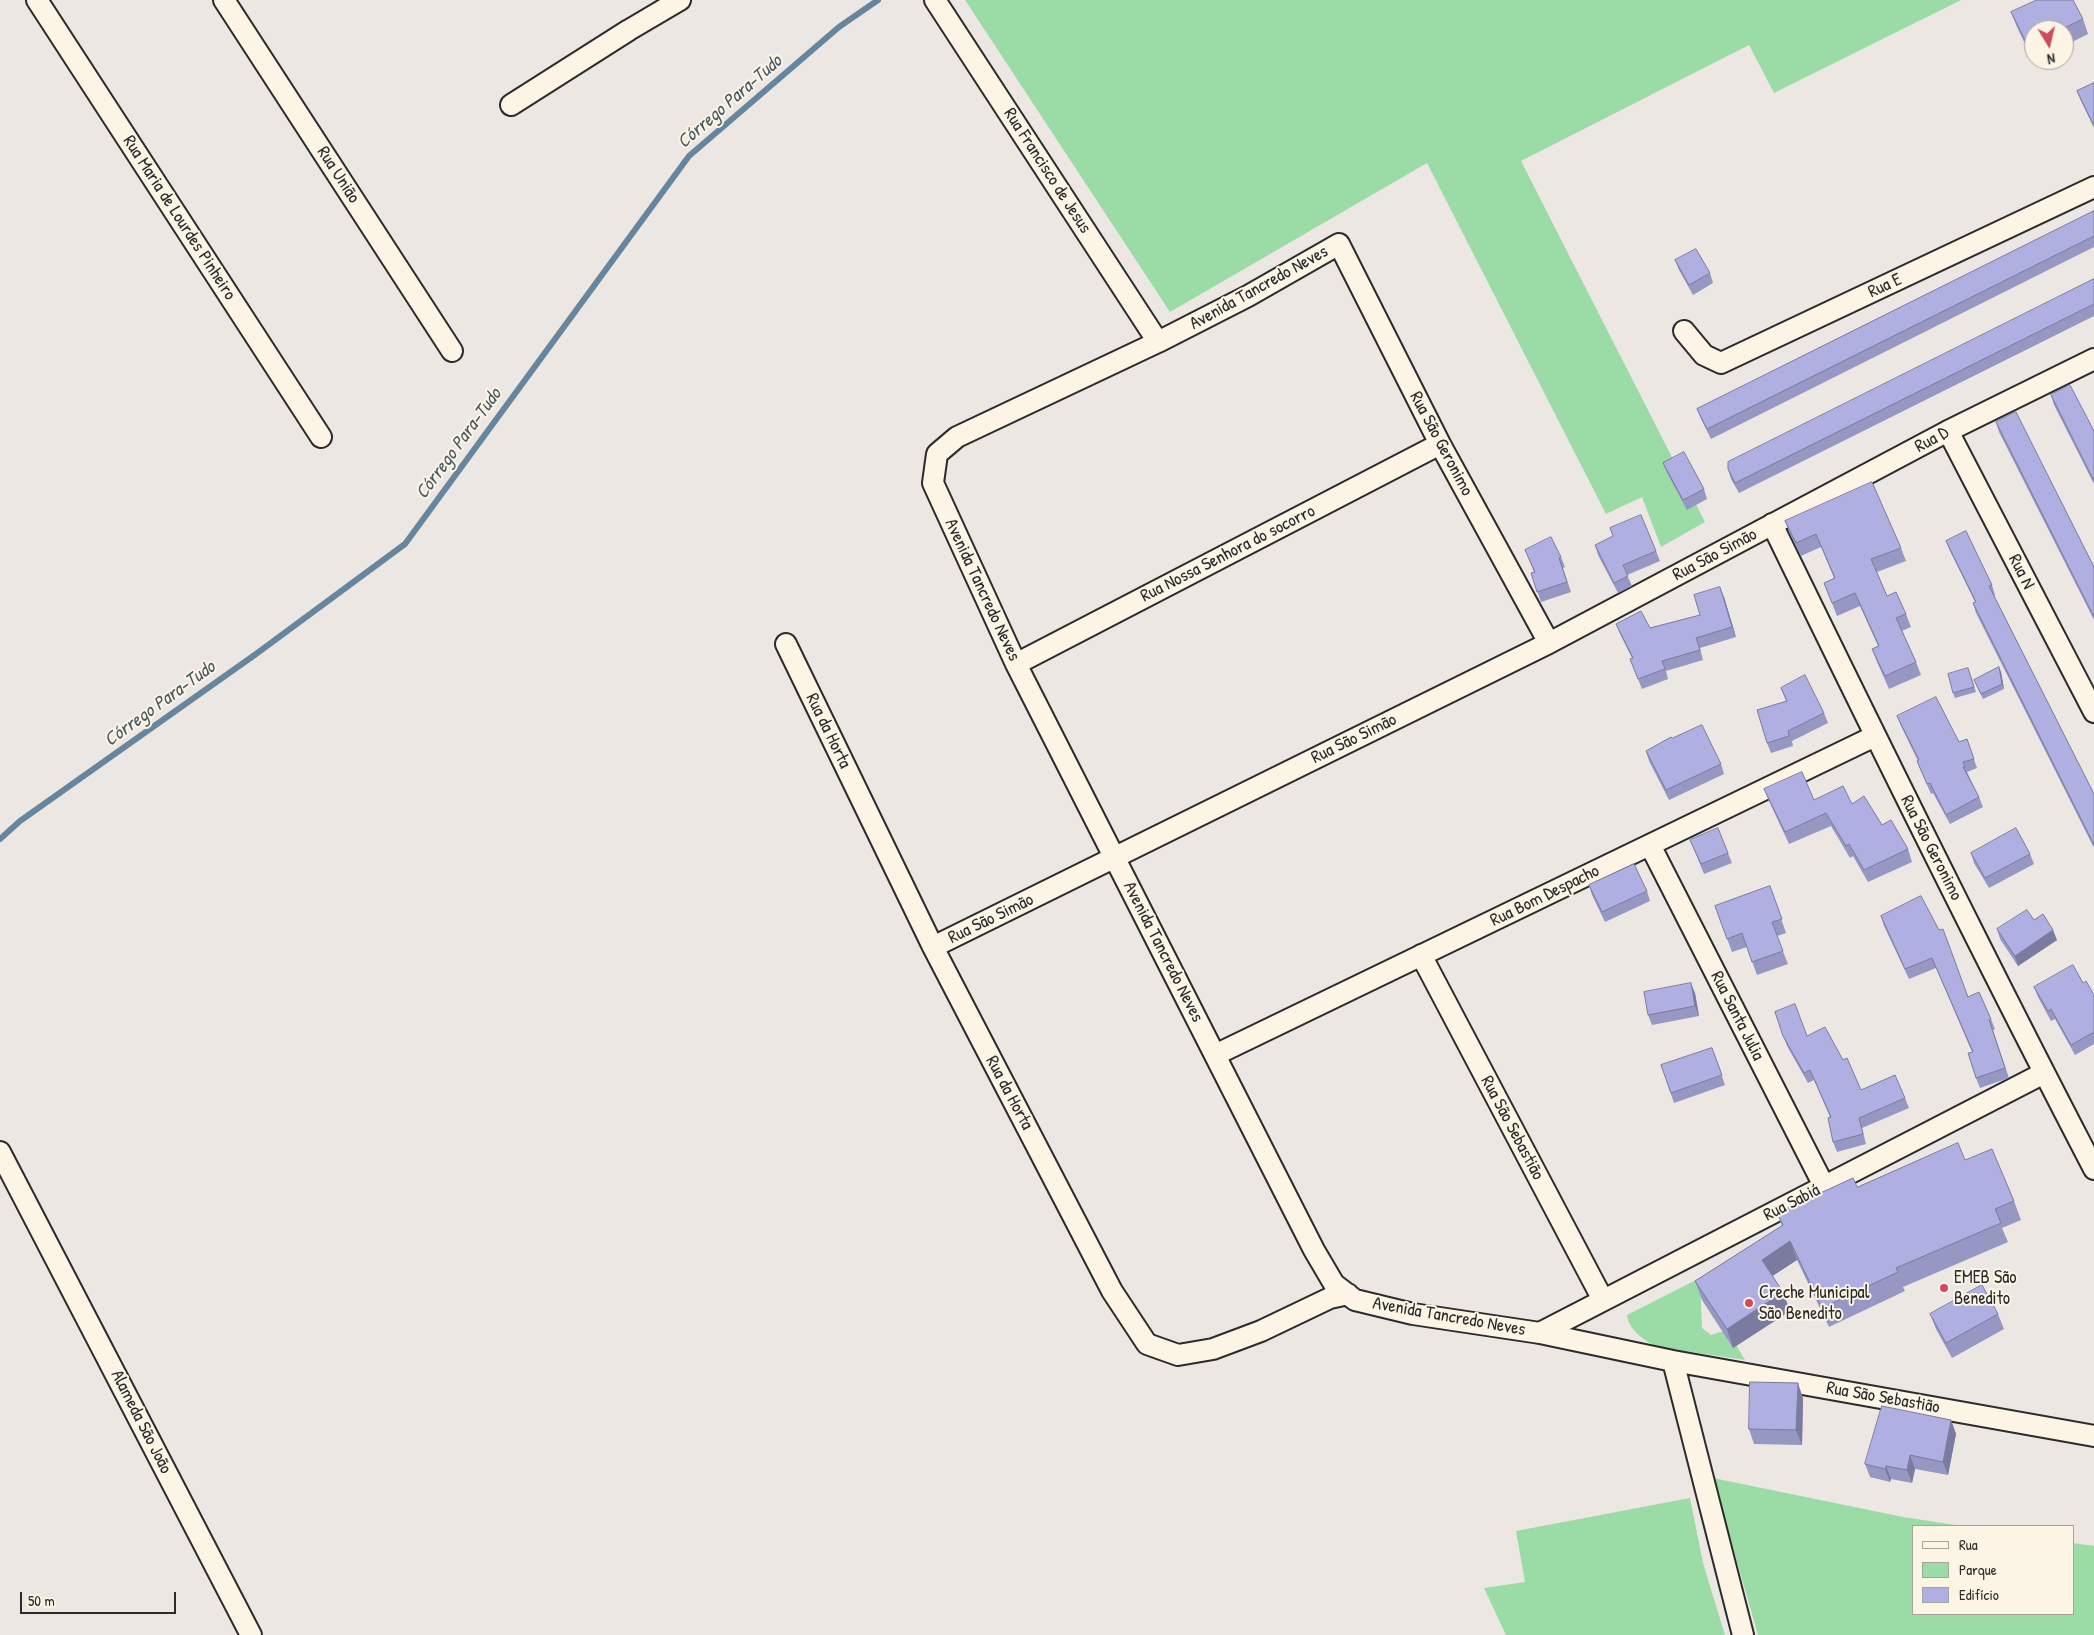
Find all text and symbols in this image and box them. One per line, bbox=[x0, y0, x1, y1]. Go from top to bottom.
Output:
north arrow bbox=[2024, 20, 2074, 70]
text: N bbox=[2046, 49, 2056, 69]
water label: Córrego Para-Tudo bbox=[673, 50, 787, 154]
street label: Rua Francisco de Jesus bbox=[998, 104, 1096, 238]
street label: Rua Maria de Lourdes Pinheiro bbox=[118, 132, 240, 304]
street label: Rua União bbox=[312, 143, 364, 207]
street label: Avenida Tancredo Neves bbox=[1186, 241, 1332, 335]
street label: Rua E bbox=[1865, 269, 1905, 303]
water label: Córrego Para-Tudo bbox=[411, 384, 507, 504]
street label: Rua São Geronimo bbox=[1404, 388, 1478, 500]
street label: Rua D bbox=[1911, 422, 1953, 458]
street label: Rua Nossa Senhora do socorro bbox=[1137, 501, 1319, 607]
street label: Avenida Tancredo Neves bbox=[940, 515, 1024, 665]
street label: Rua São Simão bbox=[1669, 524, 1761, 586]
street label: Rua N bbox=[2003, 551, 2039, 593]
water label: Córrego Para-Tudo bbox=[100, 656, 220, 752]
street label: Rua da Horta bbox=[801, 690, 855, 772]
street label: Rua São Simão bbox=[1308, 709, 1400, 769]
street label: Rua São Geronimo bbox=[1895, 792, 1967, 904]
street label: Rua Bom Despacho bbox=[1487, 860, 1603, 932]
street label: Avenida Tancredo Neves bbox=[1118, 878, 1208, 1026]
street label: Rua São Simão bbox=[945, 889, 1037, 949]
street label: Rua Santa Julia bbox=[1705, 968, 1769, 1064]
street label: Rua da Horta bbox=[981, 1052, 1037, 1134]
street label: Rua São Sebastião bbox=[1476, 1072, 1548, 1184]
street label: Rua Sabiá bbox=[1760, 1180, 1824, 1226]
place label: EMEB São Benedito bbox=[1954, 1267, 2016, 1310]
place label: Creche Municipal São Benedito bbox=[1759, 1282, 1869, 1325]
marker: EMEB São Benedito bbox=[1938, 1282, 1950, 1294]
street label: Avenida Tancredo Neves bbox=[1371, 1293, 1527, 1341]
marker: Creche Municipal São Benedito bbox=[1743, 1297, 1755, 1309]
street label: Alameda São João bbox=[106, 1367, 176, 1477]
street label: Rua São Sebastião bbox=[1825, 1377, 1941, 1419]
legend bbox=[1912, 1525, 2074, 1615]
text: Rua bbox=[1959, 1534, 1978, 1555]
text: Parque bbox=[1959, 1559, 1997, 1580]
scale bar bbox=[22, 1582, 179, 1614]
text: Edifício bbox=[1959, 1584, 1999, 1605]
text: 50 m bbox=[28, 1590, 55, 1611]

